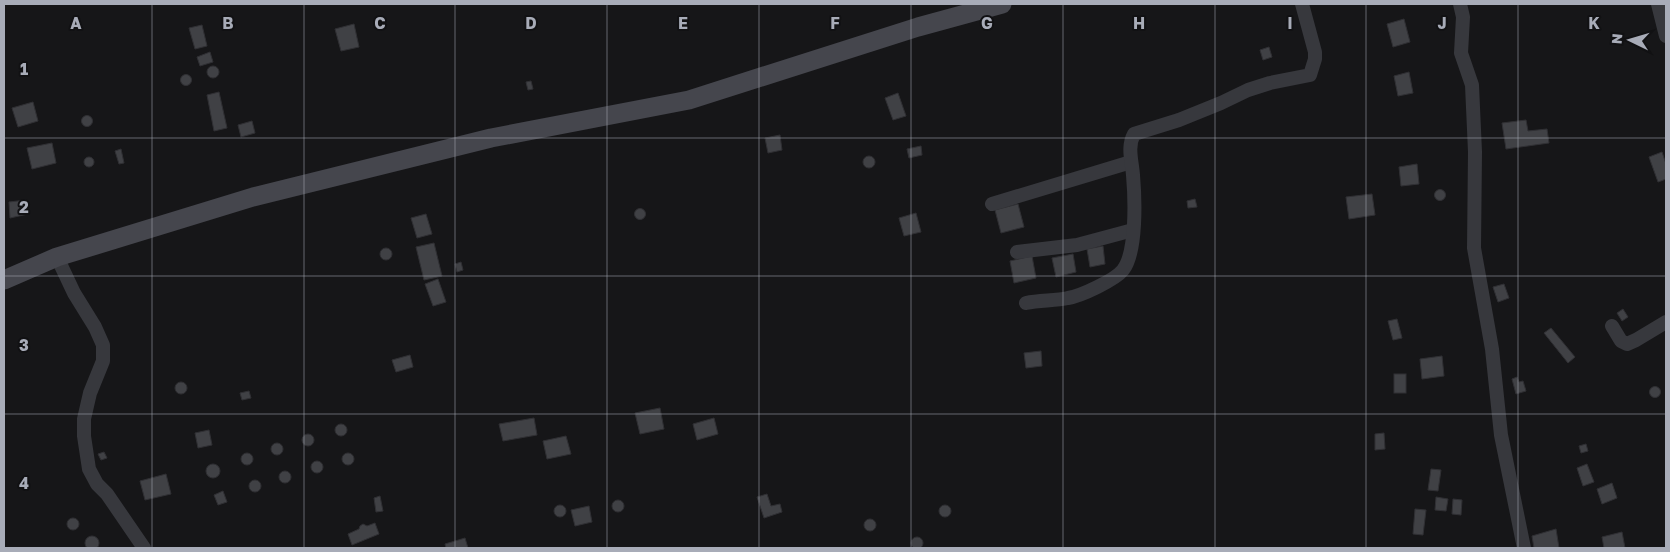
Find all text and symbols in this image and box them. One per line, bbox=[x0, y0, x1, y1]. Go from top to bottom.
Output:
text: A bbox=[70, 13, 82, 33]
text: B bbox=[222, 13, 234, 33]
text: C bbox=[374, 13, 386, 33]
text: D bbox=[525, 13, 537, 33]
text: E bbox=[678, 13, 688, 33]
text: F bbox=[830, 13, 840, 33]
text: G bbox=[981, 13, 993, 33]
text: H bbox=[1133, 13, 1145, 33]
text: I bbox=[1287, 13, 1293, 33]
text: J bbox=[1437, 13, 1447, 33]
text: K bbox=[1588, 13, 1600, 33]
north arrow bbox=[1605, 15, 1655, 65]
text: N bbox=[1608, 33, 1625, 45]
text: 1 bbox=[20, 59, 28, 79]
text: 2 bbox=[19, 197, 29, 217]
text: 3 bbox=[19, 335, 29, 355]
text: 4 bbox=[19, 473, 29, 493]

